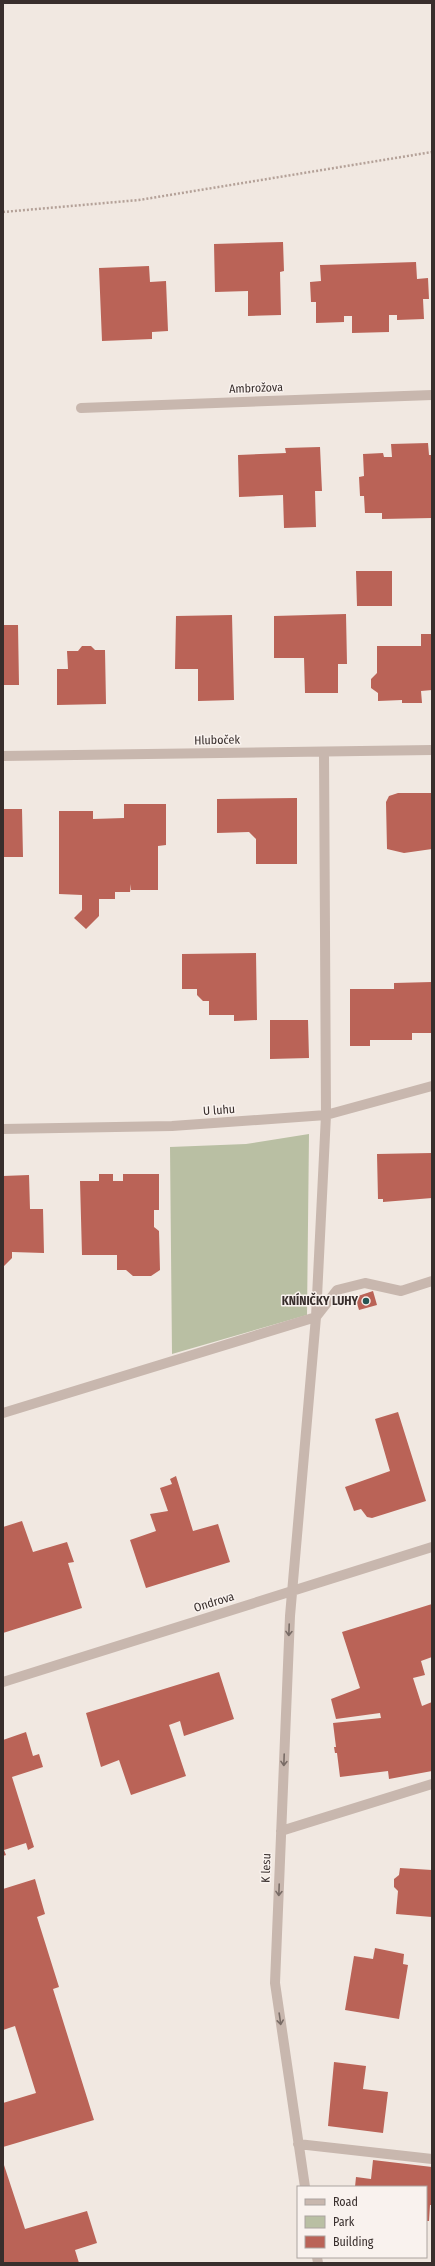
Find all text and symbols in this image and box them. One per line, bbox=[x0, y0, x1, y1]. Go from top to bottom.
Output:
street label: Ambrožova bbox=[229, 380, 283, 396]
street label: Hluboček bbox=[194, 733, 240, 747]
street label: U luhu bbox=[203, 1102, 235, 1118]
place label: KNÍNIČKY LUHY bbox=[282, 1292, 358, 1308]
marker: KNÍNIČKY LUHY bbox=[361, 1296, 371, 1306]
street label: Ondrova bbox=[192, 1589, 236, 1615]
one-way arrow bbox=[285, 1623, 293, 1636]
one-way arrow bbox=[280, 1753, 288, 1766]
street label: K lesu bbox=[258, 1853, 274, 1883]
one-way arrow bbox=[275, 1883, 282, 1896]
one-way arrow bbox=[276, 2013, 284, 2026]
legend bbox=[297, 2186, 427, 2258]
text: Road bbox=[333, 2195, 358, 2209]
text: Park bbox=[333, 2215, 355, 2229]
text: Building bbox=[333, 2235, 374, 2249]

